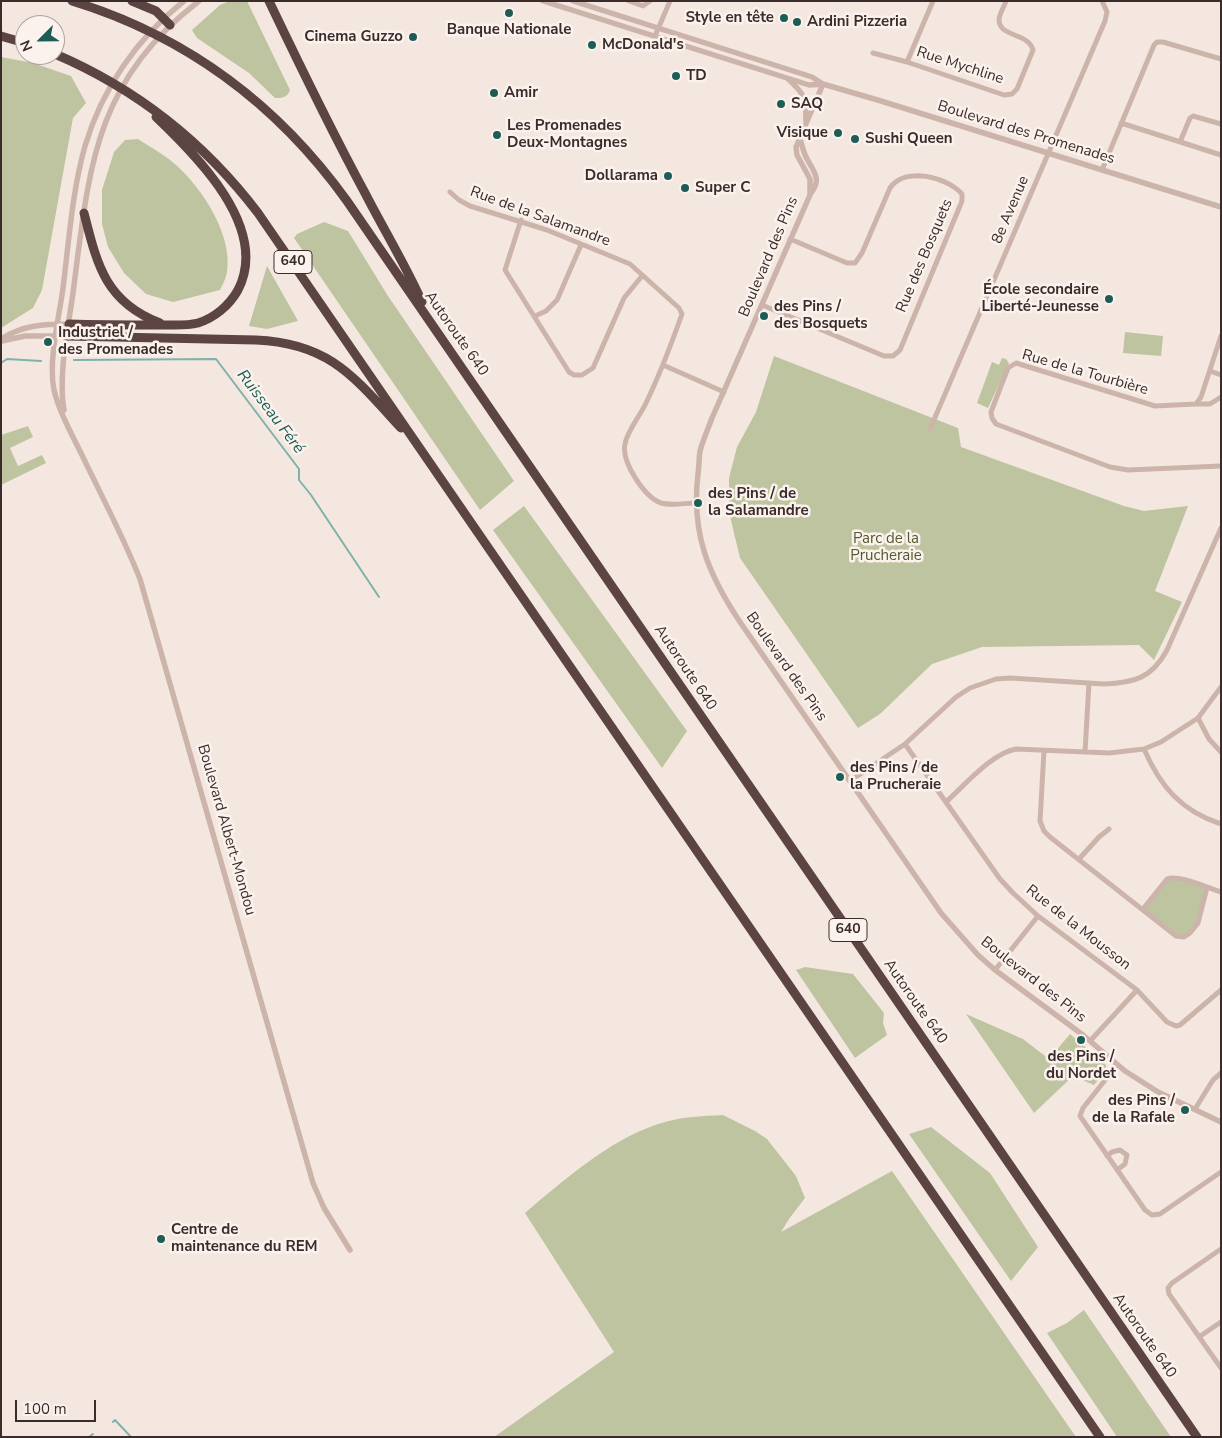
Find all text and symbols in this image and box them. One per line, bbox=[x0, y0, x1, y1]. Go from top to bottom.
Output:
marker: Banque Nationale bbox=[503, 7, 515, 19]
place label: Style en tête bbox=[685, 9, 774, 27]
marker: Style en tête bbox=[778, 12, 790, 24]
place label: Ardini Pizzeria bbox=[807, 13, 907, 31]
north arrow bbox=[15, 15, 65, 65]
marker: Ardini Pizzeria bbox=[791, 16, 803, 28]
place label: Banque Nationale bbox=[447, 21, 571, 39]
place label: Cinema Guzzo bbox=[304, 28, 403, 46]
marker: Cinema Guzzo bbox=[407, 31, 419, 43]
place label: McDonald's bbox=[602, 36, 684, 54]
text: N bbox=[16, 37, 37, 54]
marker: McDonald's bbox=[586, 39, 598, 51]
street label: Rue Mychline bbox=[914, 43, 1006, 89]
place label: TD bbox=[686, 67, 707, 85]
marker: TD bbox=[670, 70, 682, 82]
place label: Amir bbox=[504, 84, 538, 102]
marker: Amir bbox=[488, 87, 500, 99]
place label: SAQ bbox=[791, 95, 823, 113]
street label: Boulevard des Promenades bbox=[935, 97, 1117, 169]
marker: SAQ bbox=[775, 98, 787, 110]
place label: Les Promenades Deux-Montagnes bbox=[507, 117, 627, 152]
place label: Visique bbox=[777, 124, 828, 142]
marker: Visique bbox=[832, 127, 844, 139]
marker: Les Promenades Deux-Montagnes bbox=[491, 129, 503, 141]
place label: Sushi Queen bbox=[865, 130, 953, 148]
marker: Sushi Queen bbox=[849, 133, 861, 145]
place label: Dollarama bbox=[585, 167, 658, 185]
marker: Dollarama bbox=[662, 170, 674, 182]
street label: 8e Avenue bbox=[989, 173, 1033, 247]
place label: Super C bbox=[695, 179, 750, 197]
marker: Super C bbox=[679, 182, 691, 194]
street label: Rue de la Salamandre bbox=[467, 183, 613, 251]
street label: Boulevard des Pins bbox=[736, 194, 802, 320]
street label: Rue des Bosquets bbox=[893, 197, 957, 315]
road number: 640 bbox=[274, 250, 312, 274]
place label: École secondaire Liberté-Jeunesse bbox=[981, 281, 1099, 316]
street label: Autoroute 640 bbox=[420, 288, 492, 380]
marker: École secondaire Liberté-Jeunesse bbox=[1103, 293, 1115, 305]
place label: des Pins / des Bosquets bbox=[774, 298, 868, 333]
marker: des Pins / des Bosquets bbox=[758, 310, 770, 322]
place label: Industriel / des Promenades bbox=[58, 324, 173, 359]
marker: Industriel / des Promenades bbox=[42, 336, 54, 348]
street label: Rue de la Tourbière bbox=[1020, 346, 1150, 400]
water label: Ruisseau Féré bbox=[232, 366, 308, 458]
place label: des Pins / de la Salamandre bbox=[708, 485, 809, 520]
marker: des Pins / de la Salamandre bbox=[692, 497, 704, 509]
park label: Parc de la Prucheraie bbox=[850, 530, 922, 565]
street label: Boulevard des Pins bbox=[742, 609, 830, 725]
street label: Autoroute 640 bbox=[650, 622, 720, 714]
street label: Boulevard Albert-Mondou bbox=[193, 742, 259, 918]
place label: des Pins / de la Prucheraie bbox=[850, 759, 941, 794]
marker: des Pins / de la Prucheraie bbox=[834, 771, 846, 783]
street label: Rue de la Mousson bbox=[1022, 882, 1134, 974]
road number: 640 bbox=[829, 918, 867, 942]
street label: Boulevard des Pins bbox=[977, 933, 1089, 1027]
street label: Autoroute 640 bbox=[879, 956, 951, 1048]
marker: des Pins / du Nordet bbox=[1075, 1034, 1087, 1046]
place label: des Pins / du Nordet bbox=[1046, 1048, 1116, 1083]
place label: des Pins / de la Rafale bbox=[1092, 1092, 1175, 1127]
marker: des Pins / de la Rafale bbox=[1179, 1104, 1191, 1116]
place label: Centre de maintenance du REM bbox=[171, 1221, 318, 1256]
marker: Centre de maintenance du REM bbox=[155, 1233, 167, 1245]
street label: Autoroute 640 bbox=[1108, 1290, 1180, 1382]
scale bar bbox=[18, 1390, 99, 1422]
text: 100 m bbox=[23, 1399, 67, 1419]

